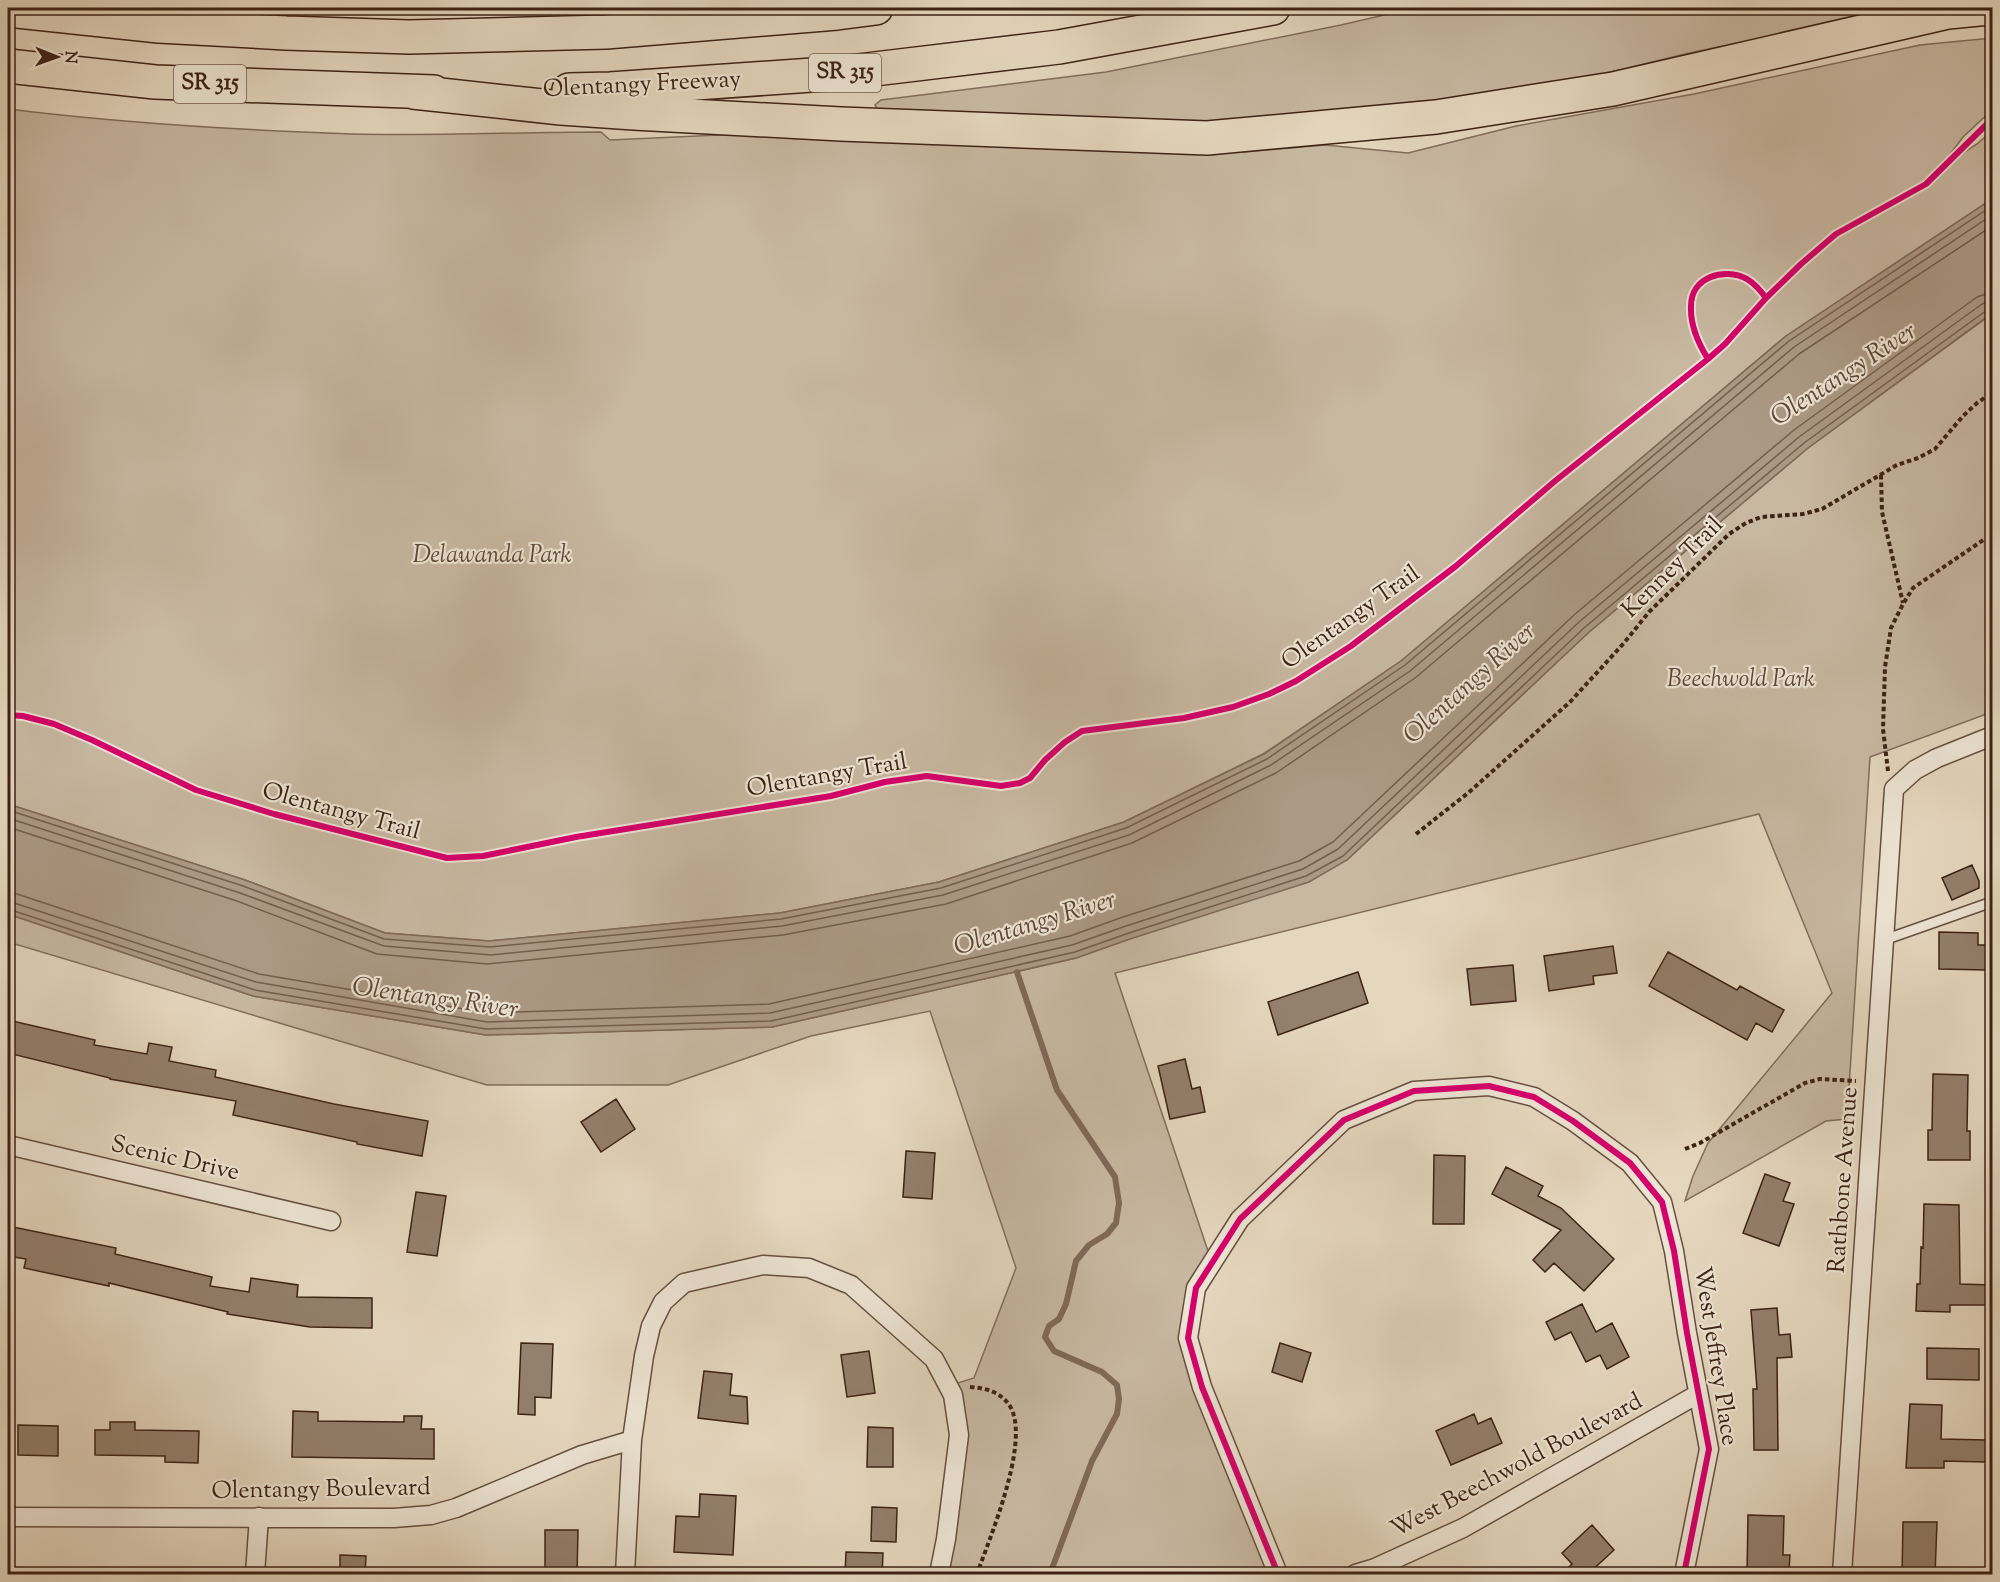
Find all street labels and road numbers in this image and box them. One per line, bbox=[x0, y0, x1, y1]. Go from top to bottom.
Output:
road number: SR 315 bbox=[809, 54, 881, 92]
street label: Olentangy Freeway bbox=[542, 63, 742, 107]
road number: SR 315 bbox=[174, 65, 246, 103]
street label: Kenney Trail bbox=[1614, 509, 1732, 627]
street label: Olentangy Trail bbox=[1275, 557, 1428, 678]
street label: Olentangy Trail bbox=[744, 745, 910, 807]
street label: Olentangy Trail bbox=[258, 775, 424, 850]
street label: Rathbone Avenue bbox=[1821, 1086, 1867, 1274]
street label: Scenic Drive bbox=[107, 1128, 243, 1190]
street label: West Jeffrey Place bbox=[1684, 1264, 1746, 1448]
street label: West Beechwold Boulevard bbox=[1385, 1385, 1649, 1547]
street label: Olentangy Boulevard bbox=[211, 1471, 431, 1509]

